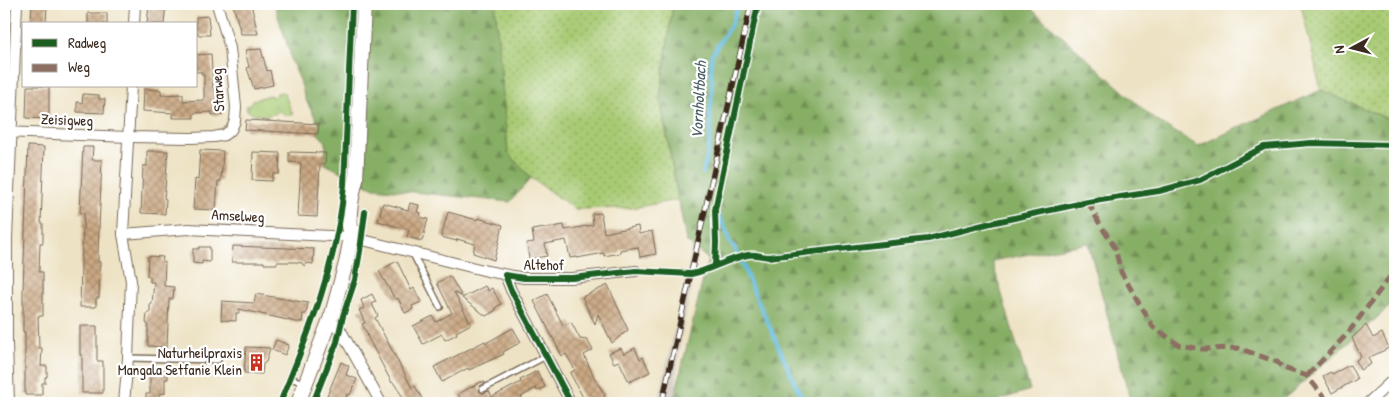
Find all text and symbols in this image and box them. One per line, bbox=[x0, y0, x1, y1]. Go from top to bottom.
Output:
legend bbox=[22, 22, 198, 88]
north arrow bbox=[1326, 22, 1376, 72]
text: Radweg bbox=[68, 32, 106, 53]
text: N bbox=[1329, 44, 1348, 55]
text: Weg bbox=[68, 56, 90, 77]
water label: Vornholtbach bbox=[685, 59, 711, 139]
street label: Starweg bbox=[205, 67, 229, 112]
street label: Zeisigweg bbox=[40, 108, 94, 131]
street label: Amselweg bbox=[211, 204, 265, 227]
street label: Altehof bbox=[524, 254, 565, 275]
place label: Naturheilpraxis Mangala Setfanie Klein bbox=[118, 342, 242, 380]
building icon: Naturheilpraxis Mangala Setfanie Klein bbox=[246, 352, 266, 372]

